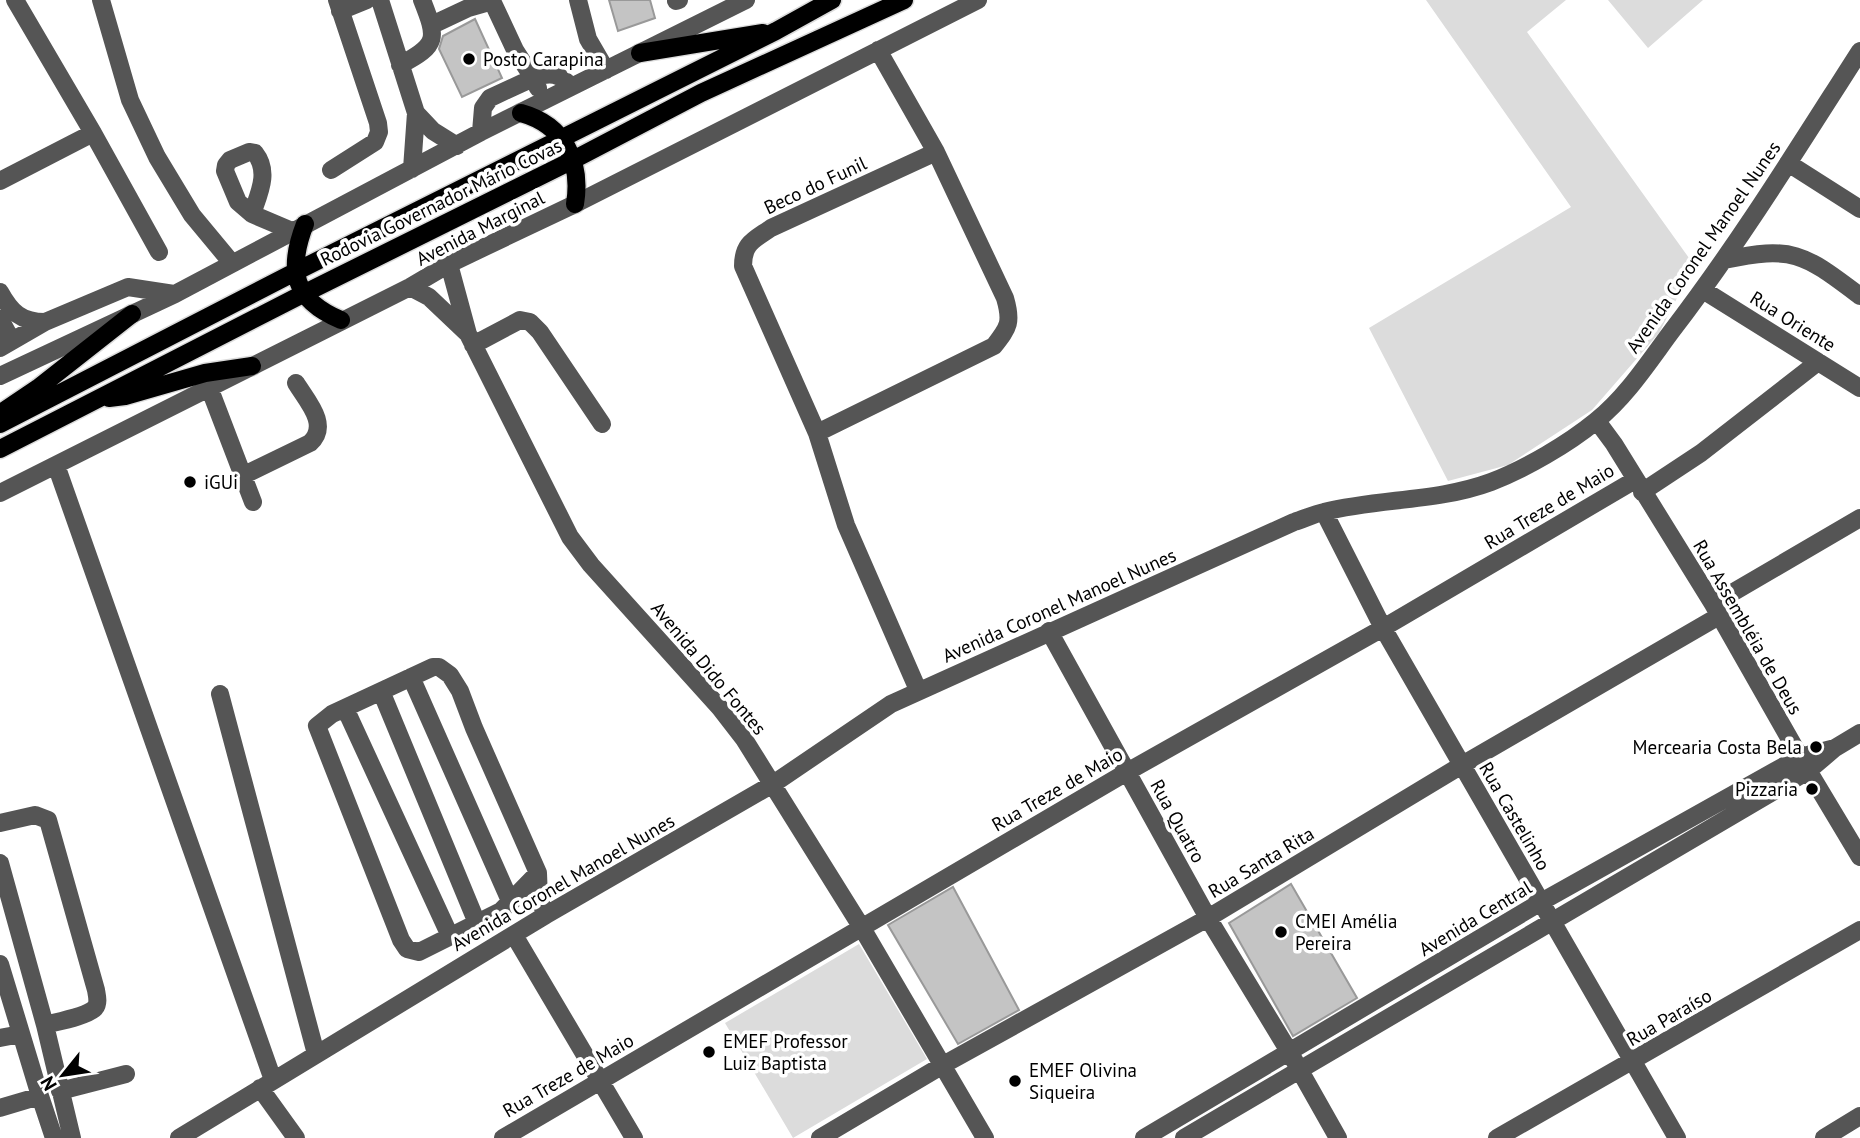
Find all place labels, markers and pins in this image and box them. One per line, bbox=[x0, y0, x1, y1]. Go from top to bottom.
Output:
place label: Posto Carapina bbox=[483, 47, 604, 71]
marker: Posto Carapina bbox=[461, 51, 477, 67]
place label: iGUi bbox=[204, 470, 238, 494]
marker: iGUi bbox=[182, 474, 198, 490]
place label: Mercearia Costa Bela bbox=[1633, 735, 1802, 759]
marker: Mercearia Costa Bela bbox=[1808, 739, 1824, 755]
place label: Pizzaria bbox=[1735, 777, 1798, 801]
marker: Pizzaria bbox=[1804, 781, 1820, 797]
place label: CMEI Amélia Pereira bbox=[1295, 909, 1397, 955]
marker: CMEI Amélia Pereira bbox=[1273, 924, 1289, 940]
place label: EMEF Professor Luiz Baptista bbox=[723, 1029, 848, 1075]
marker: EMEF Professor Luiz Baptista bbox=[701, 1044, 717, 1060]
place label: EMEF Olivina Siqueira bbox=[1029, 1058, 1137, 1104]
marker: EMEF Olivina Siqueira bbox=[1007, 1073, 1023, 1089]

